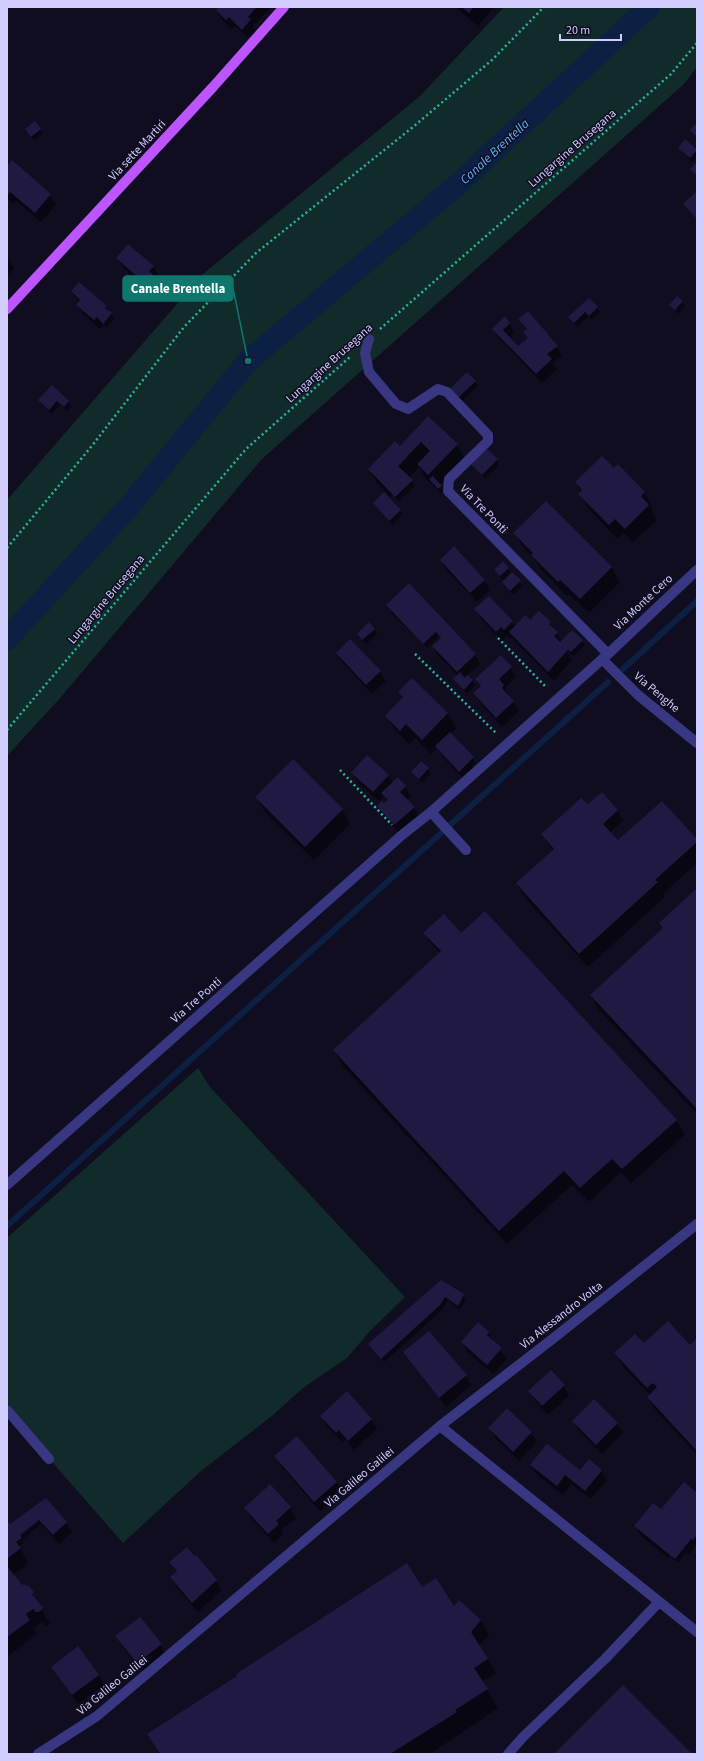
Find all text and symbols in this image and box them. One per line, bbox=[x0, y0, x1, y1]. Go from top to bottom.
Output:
scale bar bbox=[560, 16, 621, 42]
text: 20 m bbox=[566, 22, 590, 39]
street label: Lungargine Brusegana bbox=[525, 105, 620, 191]
water label: Canale Brentella bbox=[456, 115, 533, 188]
street label: Via sette Martiri bbox=[105, 116, 170, 185]
callout: Canale Brentella bbox=[123, 276, 233, 301]
text: Canale Brentella bbox=[131, 280, 225, 298]
street label: Lungargine Brusegana bbox=[282, 320, 377, 407]
street label: Via Tre Ponti bbox=[456, 481, 511, 538]
street label: Lungargine Brusegana bbox=[64, 551, 149, 648]
street label: Via Monte Cero bbox=[610, 571, 677, 634]
street label: Via Penghe bbox=[630, 668, 683, 717]
street label: Via Tre Ponti bbox=[167, 973, 226, 1027]
street label: Via Alessandro Volta bbox=[516, 1278, 606, 1353]
street label: Via Galileo Galilei bbox=[321, 1443, 398, 1512]
street label: Via Galileo Galilei bbox=[73, 1652, 151, 1719]

